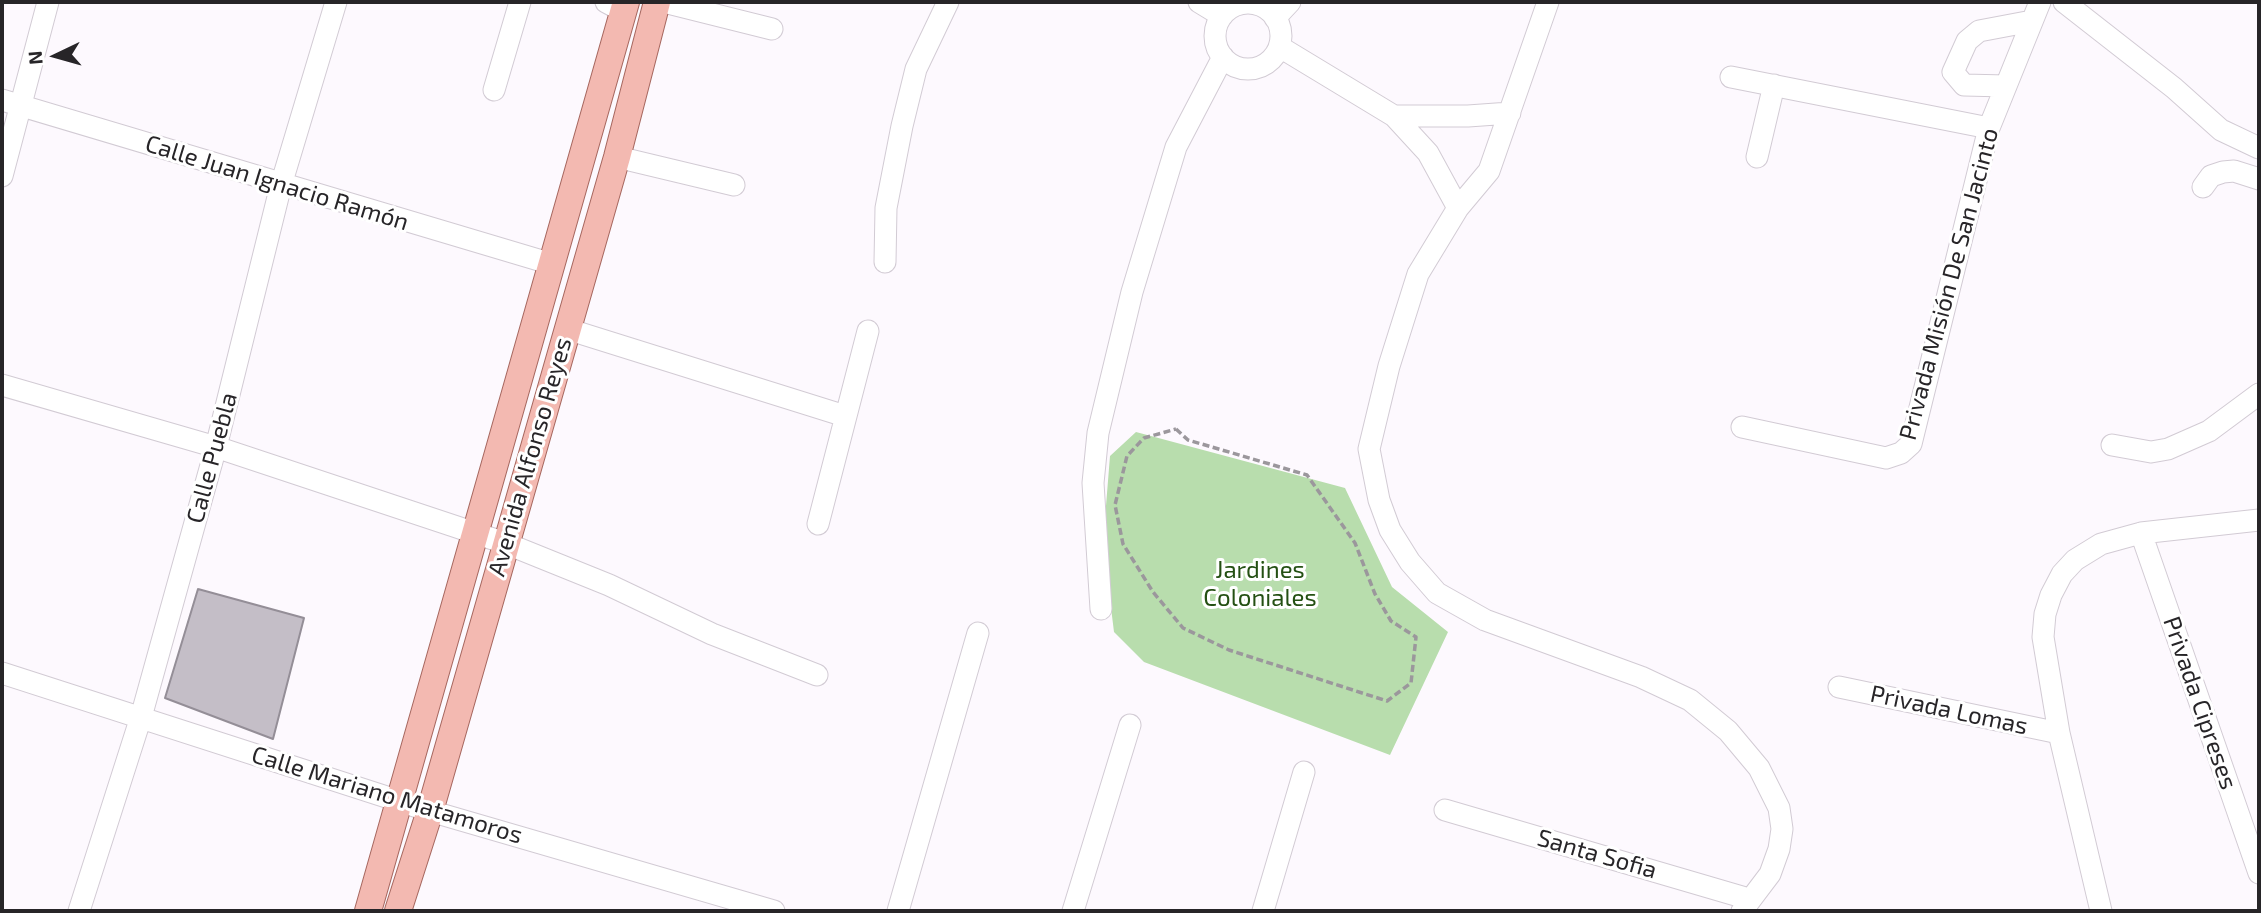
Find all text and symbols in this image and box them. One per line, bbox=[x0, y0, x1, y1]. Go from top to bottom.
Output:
north arrow bbox=[21, 21, 91, 91]
text: N bbox=[23, 50, 47, 66]
street label: Privada Misión De San Jacinto bbox=[1893, 125, 2005, 443]
street label: Calle Juan Ignacio Ramón bbox=[142, 129, 412, 237]
street label: Avenida Alfonso Reyes bbox=[482, 334, 578, 580]
street label: Calle Puebla bbox=[181, 390, 243, 526]
park label: Jardines Coloniales bbox=[1203, 556, 1317, 612]
street label: Privada Cipreses bbox=[2157, 613, 2243, 793]
street label: Privada Lomas bbox=[1868, 679, 2030, 741]
street label: Calle Mariano Matamoros bbox=[248, 740, 526, 850]
street label: Santa Sofia bbox=[1534, 823, 1660, 885]

